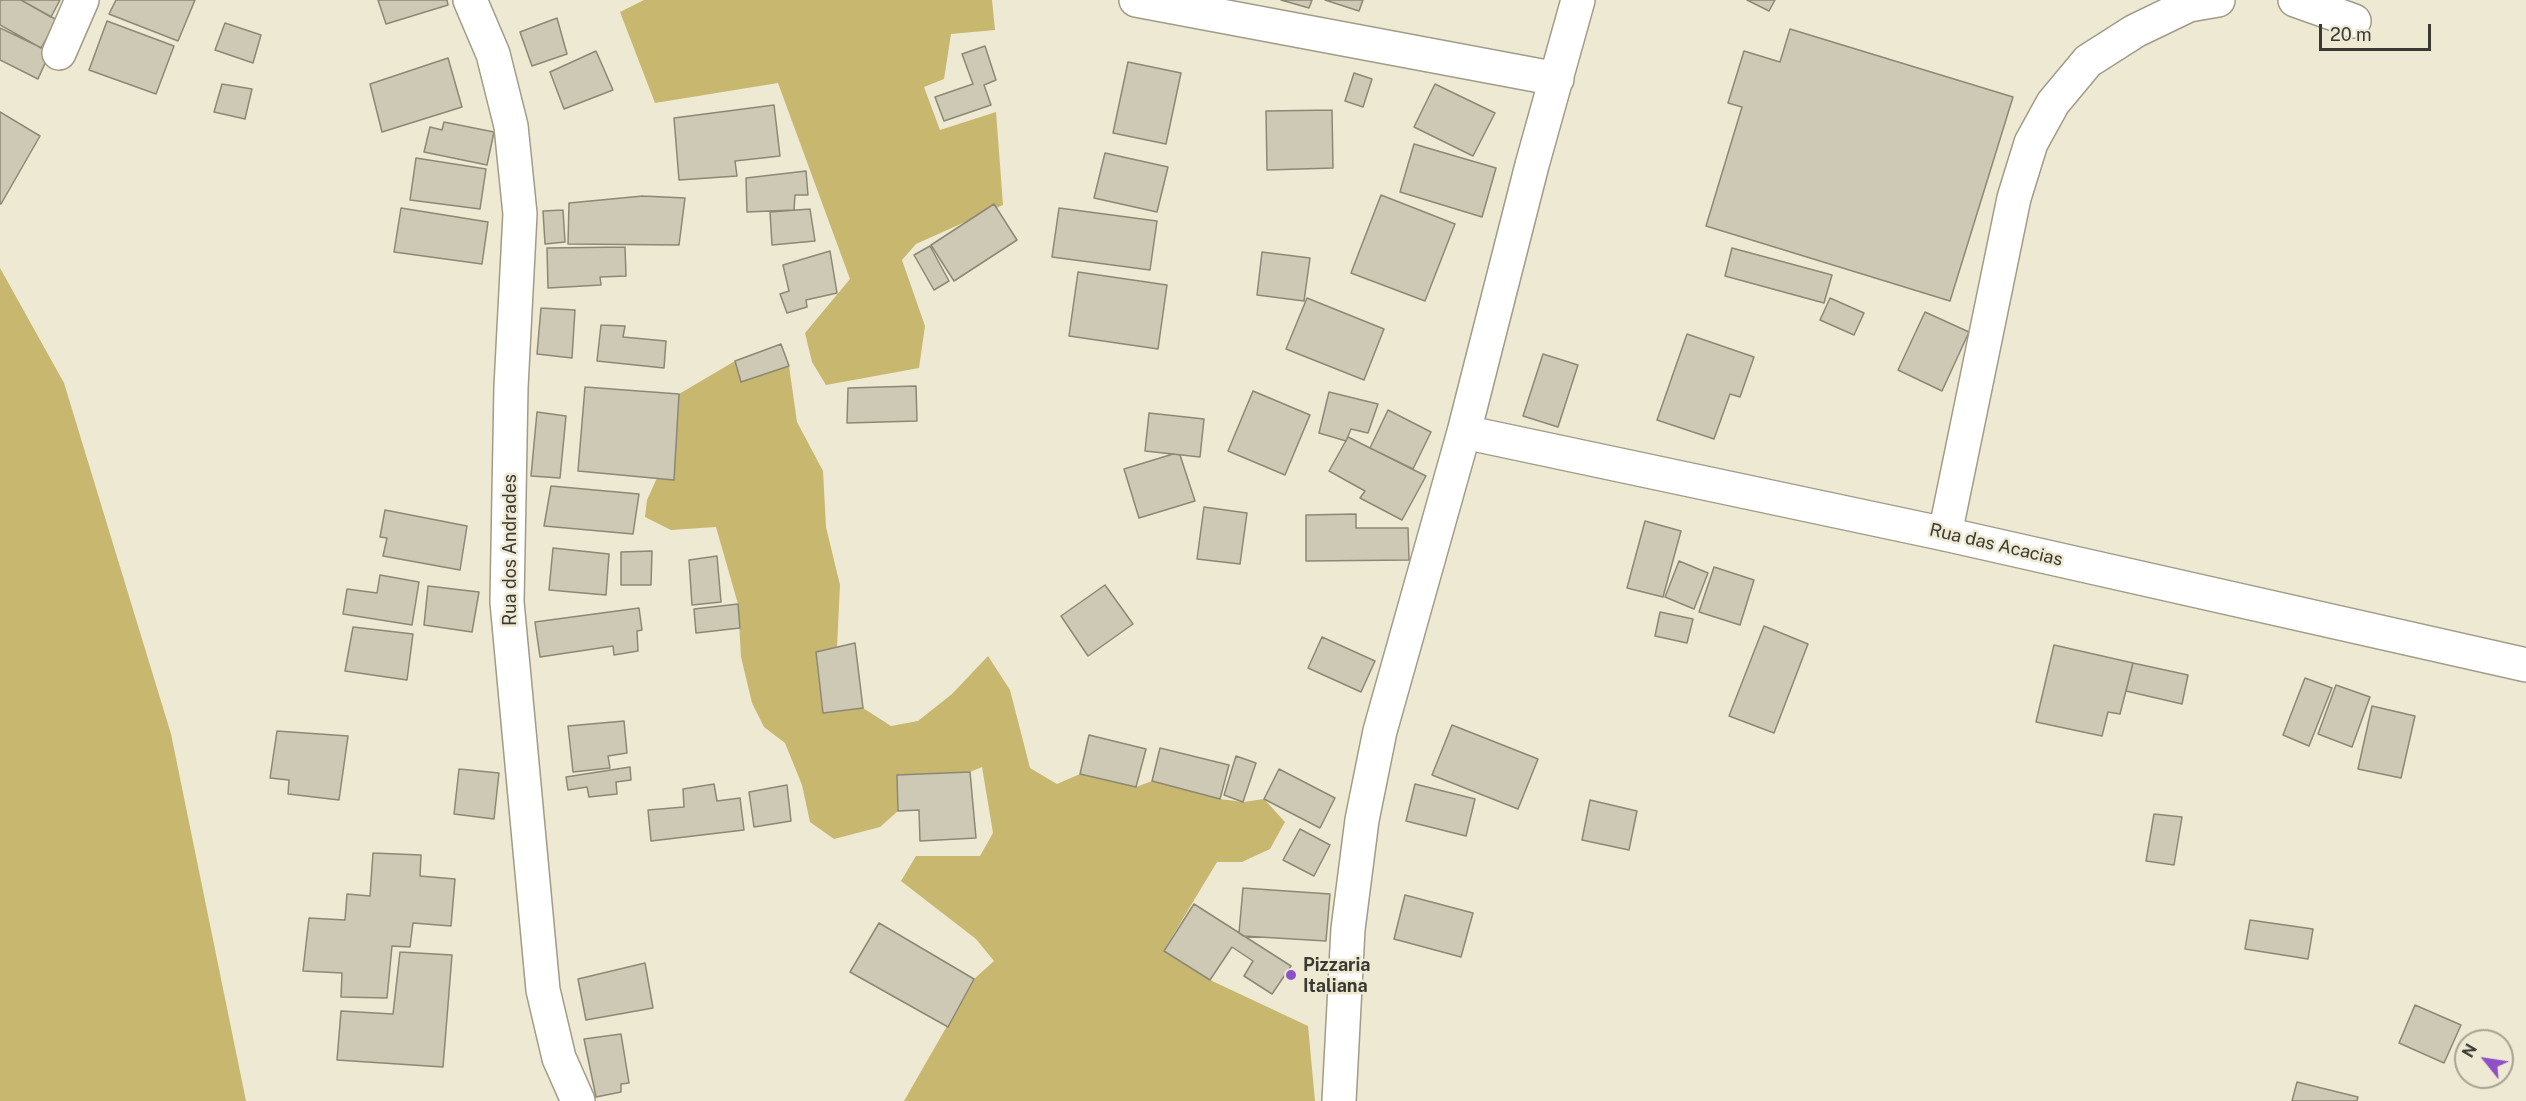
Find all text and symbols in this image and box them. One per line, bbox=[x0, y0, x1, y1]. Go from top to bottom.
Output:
scale bar bbox=[2322, 12, 2434, 50]
text: 20 m bbox=[2330, 24, 2372, 45]
street label: Rua dos Andrades bbox=[499, 474, 521, 626]
street label: Rua das Acacias bbox=[1927, 519, 2065, 571]
place label: Pizzaria Italiana bbox=[1303, 954, 1371, 996]
marker: Pizzaria Italiana bbox=[1284, 968, 1298, 982]
north arrow bbox=[2454, 1029, 2514, 1089]
text: N bbox=[2458, 1041, 2481, 1061]

